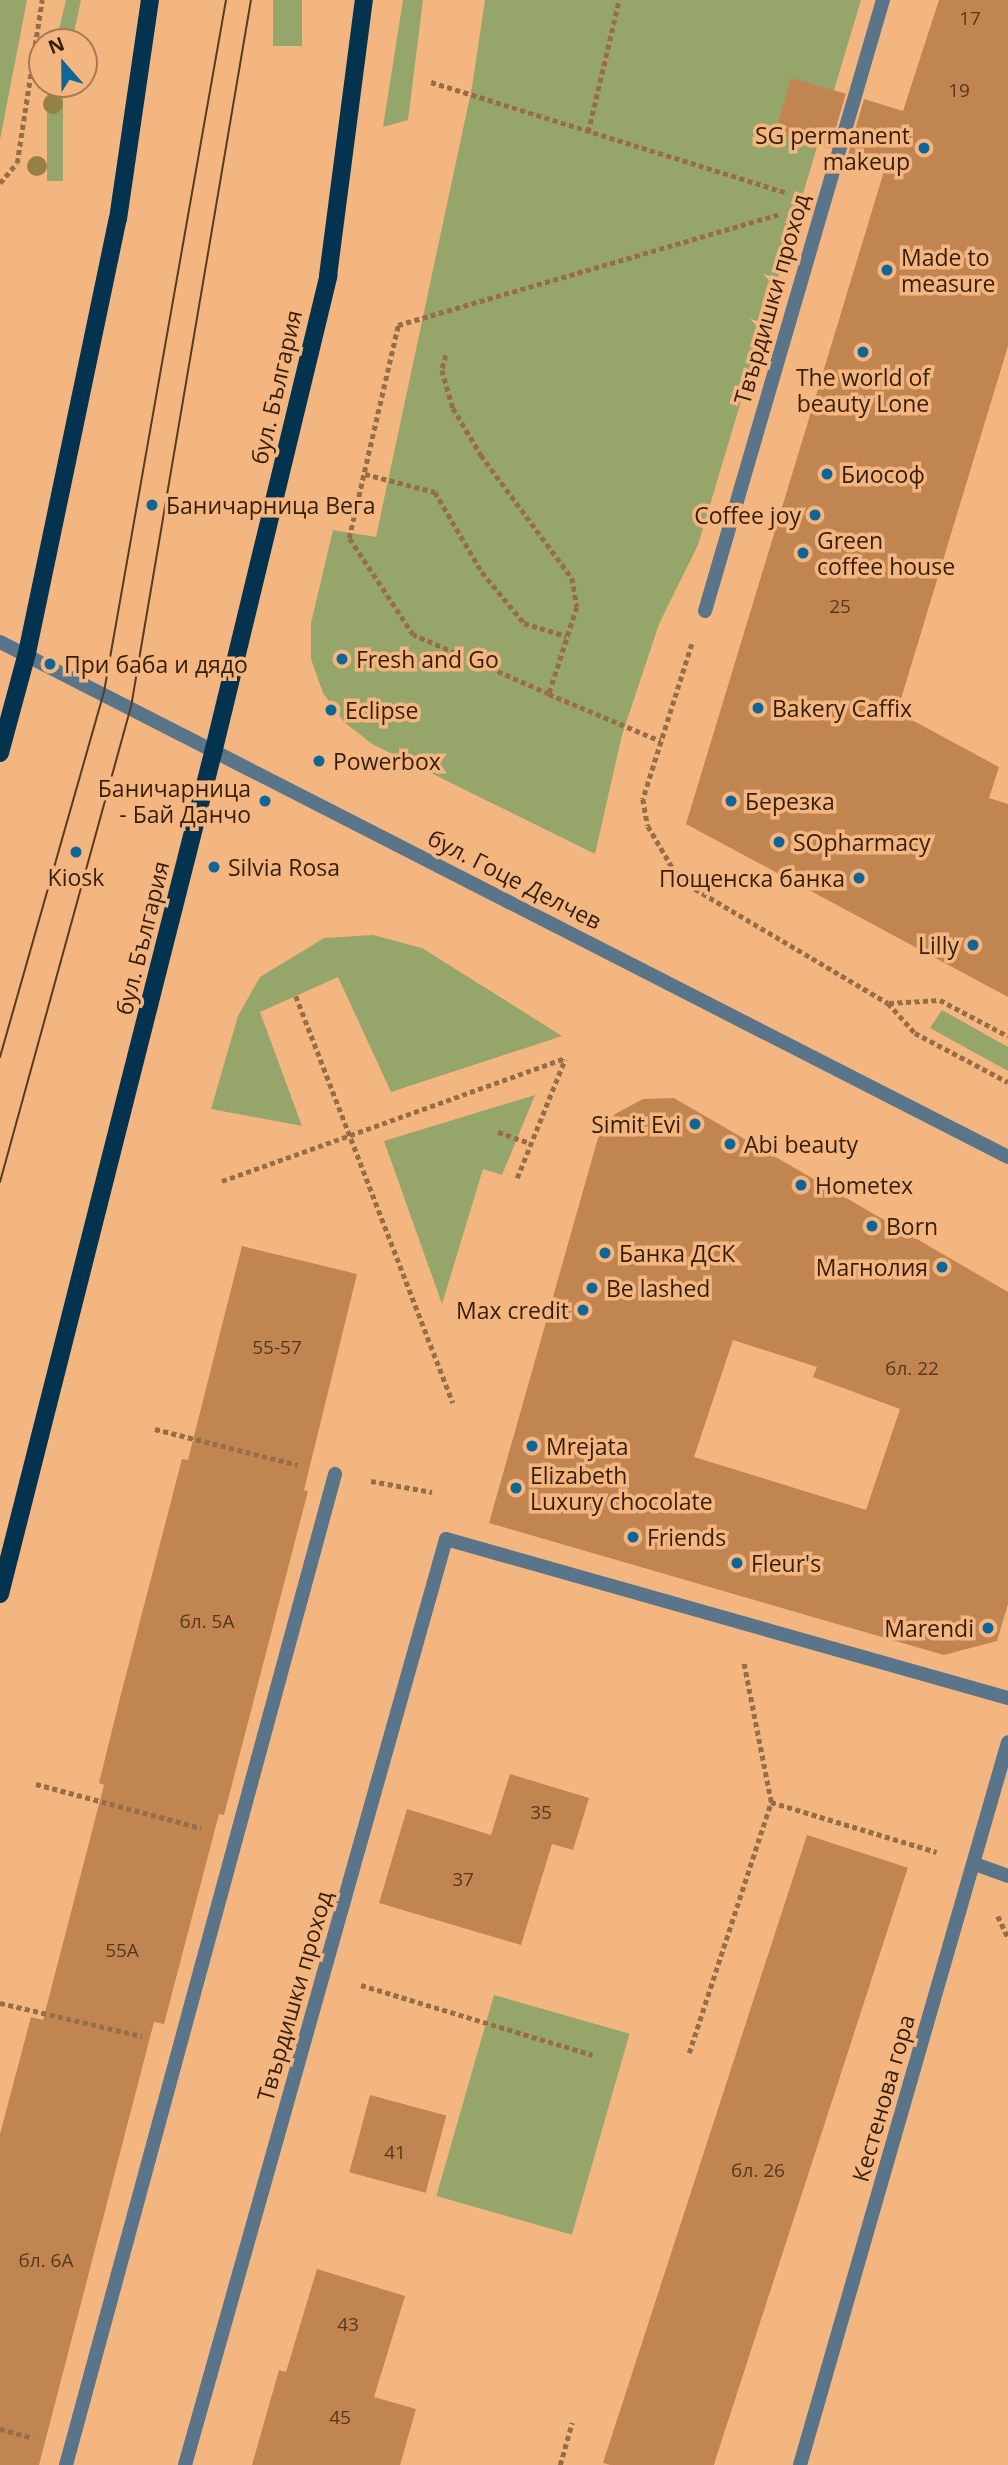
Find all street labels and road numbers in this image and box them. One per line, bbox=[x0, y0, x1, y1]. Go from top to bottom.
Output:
street label: Твърдишки проход bbox=[728, 191, 814, 407]
street label: бул. България bbox=[245, 307, 307, 467]
street label: бул. Гоце Делчев bbox=[423, 823, 607, 935]
street label: бул. България bbox=[110, 858, 174, 1018]
street label: Твърдишки проход bbox=[251, 1888, 337, 2104]
street label: Кестенова гора bbox=[846, 2011, 920, 2185]

